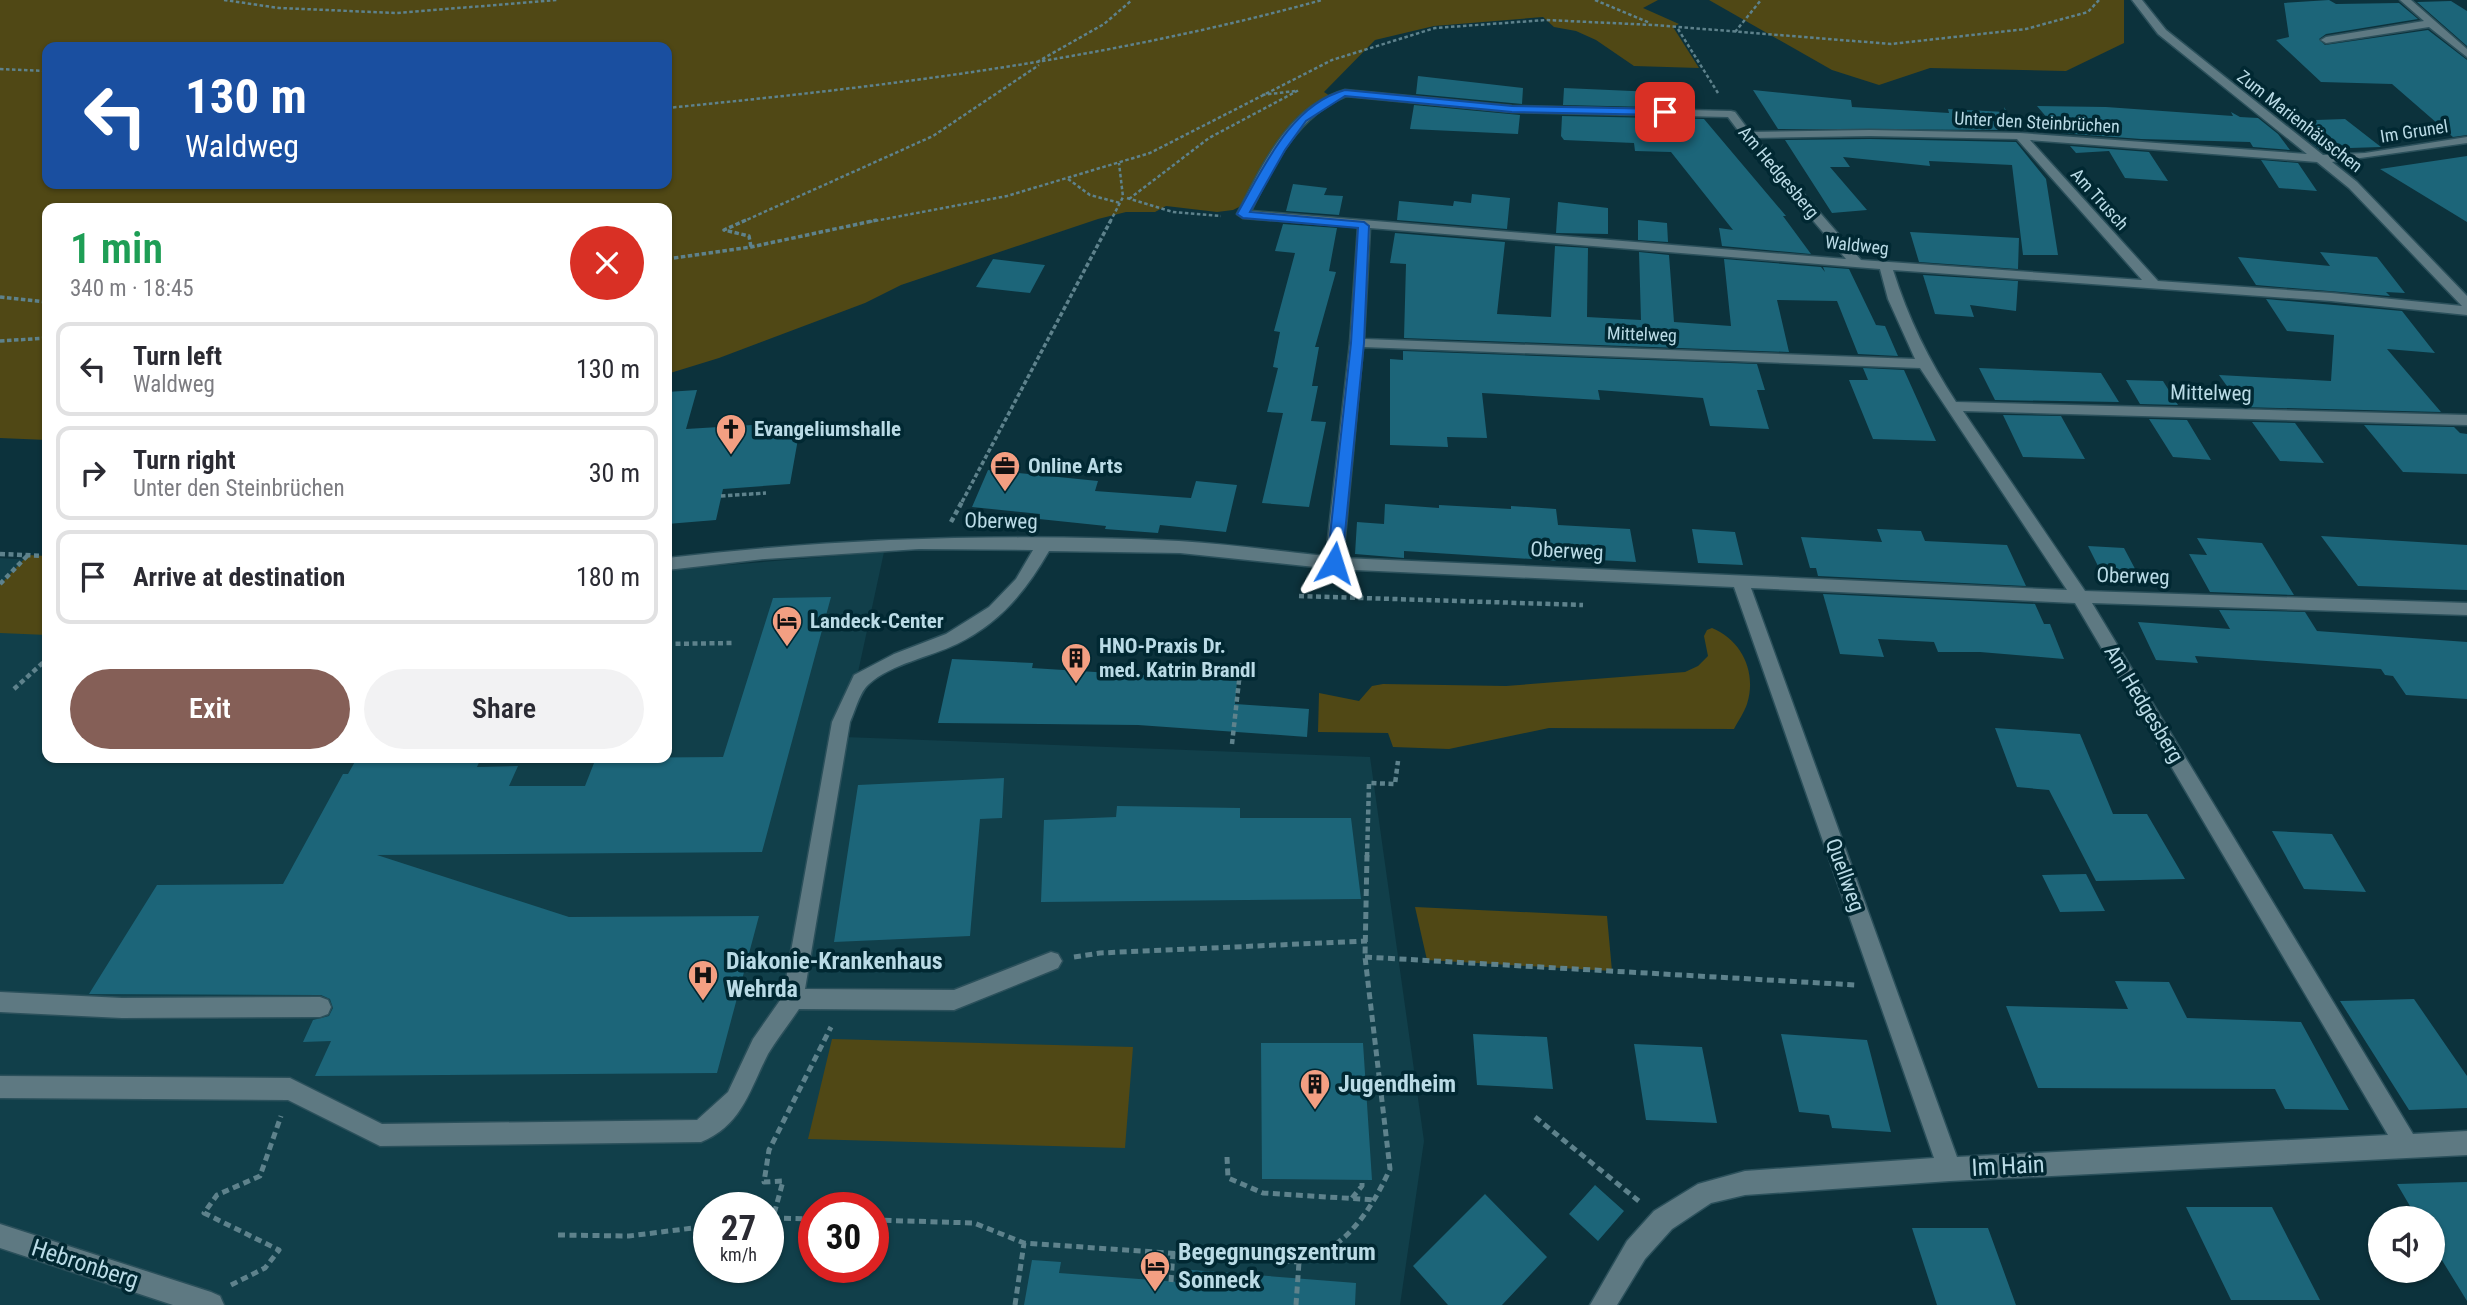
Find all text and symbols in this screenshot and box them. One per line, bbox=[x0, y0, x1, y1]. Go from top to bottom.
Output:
street label: Zum Marienhäuschen bbox=[2233, 66, 2367, 176]
text: 130 m bbox=[185, 68, 307, 125]
icon: left bbox=[70, 70, 161, 161]
pin bbox=[1635, 82, 1695, 142]
icon: arrive bbox=[1646, 93, 1684, 131]
street label: Unter den Steinbrüchen bbox=[1954, 107, 2120, 137]
street label: Im Grunel bbox=[2379, 115, 2449, 147]
street label: Am Hedgesberg bbox=[1734, 122, 1824, 222]
text: Waldweg bbox=[185, 127, 299, 165]
street label: Am Trusch bbox=[2067, 164, 2133, 234]
text: 1 min bbox=[70, 224, 163, 273]
button: close bbox=[570, 226, 644, 300]
street label: Waldweg bbox=[1824, 231, 1890, 259]
text: 340 m · 18:45 bbox=[70, 275, 194, 302]
street label: Mittelweg bbox=[1607, 322, 1677, 346]
text: Turn left bbox=[133, 341, 222, 371]
icon: left bbox=[74, 350, 112, 388]
text: 130 m bbox=[576, 354, 640, 384]
text: Waldweg bbox=[133, 371, 215, 398]
street label: Mittelweg bbox=[2170, 380, 2252, 406]
church icon: Evangeliumshalle bbox=[714, 412, 748, 456]
place label: Evangeliumshalle bbox=[754, 417, 901, 441]
text: Turn right bbox=[133, 445, 235, 475]
office icon: Online Arts bbox=[988, 449, 1022, 493]
icon: right bbox=[74, 454, 112, 492]
place label: Online Arts bbox=[1028, 454, 1123, 478]
text: 30 m bbox=[589, 458, 640, 488]
text: Unter den Steinbrüchen bbox=[133, 475, 345, 502]
street label: Oberweg bbox=[964, 508, 1038, 534]
position arrow bbox=[1297, 526, 1371, 600]
street label: Oberweg bbox=[1530, 537, 1604, 565]
icon: arrive bbox=[74, 558, 112, 596]
text: Arrive at destination bbox=[133, 562, 345, 592]
text: 180 m bbox=[576, 562, 640, 592]
street label: Oberweg bbox=[2096, 563, 2170, 589]
hotel icon: Landeck-Center bbox=[770, 604, 804, 648]
place label: Landeck-Center bbox=[810, 609, 944, 633]
place label: HNO-Praxis Dr. med. Katrin Brandl bbox=[1099, 634, 1256, 682]
building icon: HNO-Praxis Dr. med. Katrin Brandl bbox=[1059, 641, 1093, 685]
street label: Am Hedgesberg bbox=[2100, 641, 2188, 767]
button: Exit bbox=[70, 669, 350, 749]
button: Share bbox=[364, 669, 644, 749]
street label: Quellweg bbox=[1821, 835, 1869, 915]
place label: Diakonie-Krankenhaus Wehrda bbox=[726, 947, 943, 1003]
hospital icon: Diakonie-Krankenhaus Wehrda bbox=[686, 958, 720, 1002]
building icon: Jugendheim bbox=[1298, 1067, 1332, 1111]
place label: Jugendheim bbox=[1338, 1070, 1456, 1098]
street label: Im Hain bbox=[1971, 1150, 2045, 1182]
speed limit sign: 30 bbox=[798, 1192, 889, 1283]
map controls bbox=[2368, 1206, 2445, 1283]
button: sound bbox=[2368, 1206, 2445, 1283]
text: 27 bbox=[721, 1208, 756, 1249]
street label: Hebronberg bbox=[28, 1234, 142, 1294]
place label: Begegnungszentrum Sonneck bbox=[1178, 1238, 1376, 1294]
text: km/h bbox=[720, 1244, 757, 1265]
hotel icon: Begegnungszentrum Sonneck bbox=[1138, 1249, 1172, 1293]

